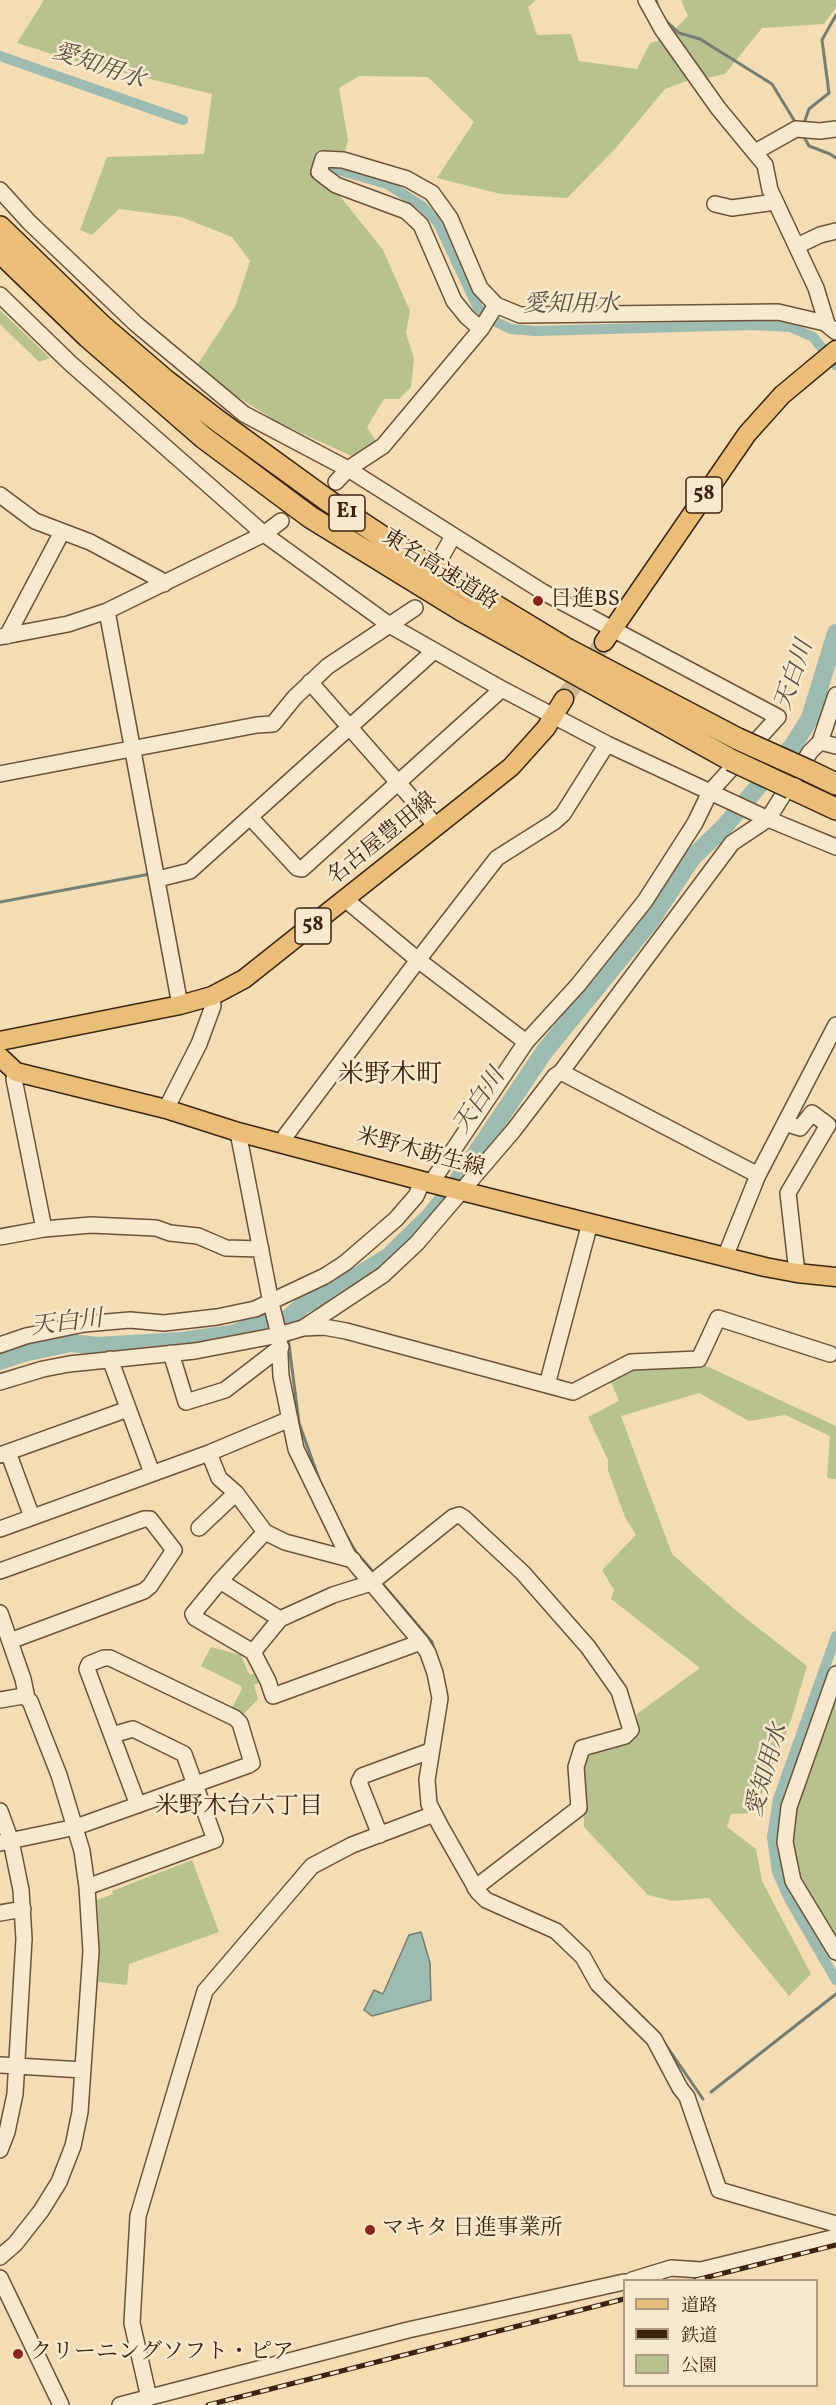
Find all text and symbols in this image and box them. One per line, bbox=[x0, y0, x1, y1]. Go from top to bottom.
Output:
water label: 愛知用水 bbox=[48, 39, 148, 97]
water label: 愛知用水 bbox=[523, 293, 619, 321]
road number: 58 bbox=[686, 477, 722, 513]
road number: E1 bbox=[329, 495, 365, 531]
street label: 東名高速道路 bbox=[376, 525, 502, 617]
place label: 日進BS bbox=[550, 588, 620, 614]
marker: 日進BS bbox=[531, 594, 545, 608]
water label: 天白川 bbox=[771, 637, 821, 715]
street label: 名古屋豊田線 bbox=[323, 788, 443, 892]
road number: 58 bbox=[295, 908, 331, 944]
district label: 米野木町 bbox=[338, 1061, 442, 1093]
water label: 天白川 bbox=[449, 1064, 513, 1140]
street label: 米野木莇生線 bbox=[353, 1124, 487, 1184]
water label: 天白川 bbox=[30, 1306, 104, 1344]
water label: 愛知用水 bbox=[742, 1721, 796, 1821]
district label: 米野木台六丁目 bbox=[155, 1795, 323, 1823]
place label: マキタ 日進事業所 bbox=[382, 2217, 562, 2243]
marker: マキタ 日進事業所 bbox=[363, 2223, 377, 2237]
legend bbox=[623, 2279, 818, 2387]
text: 道路 bbox=[681, 2294, 717, 2319]
text: 鉄道 bbox=[681, 2324, 717, 2349]
place label: クリーニングソフト・ピア bbox=[30, 2341, 294, 2367]
marker: クリーニングソフト・ピア bbox=[11, 2347, 25, 2361]
text: 公園 bbox=[681, 2354, 717, 2379]

